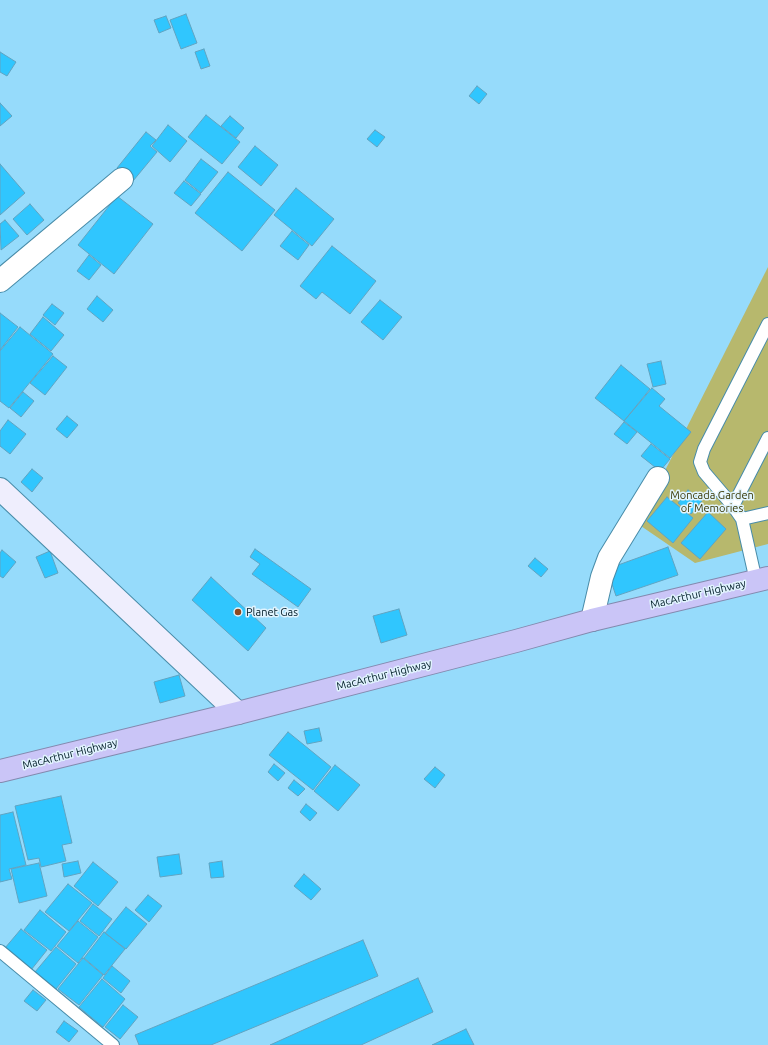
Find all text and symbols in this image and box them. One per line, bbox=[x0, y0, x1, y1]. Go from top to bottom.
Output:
park label: Moncada Garden of Memories bbox=[670, 488, 754, 514]
street label: MacArthur Highway bbox=[649, 577, 747, 611]
place label: Planet Gas bbox=[246, 605, 298, 619]
marker: Planet Gas bbox=[233, 607, 243, 617]
street label: MacArthur Highway bbox=[335, 657, 433, 693]
street label: MacArthur Highway bbox=[21, 736, 119, 772]

